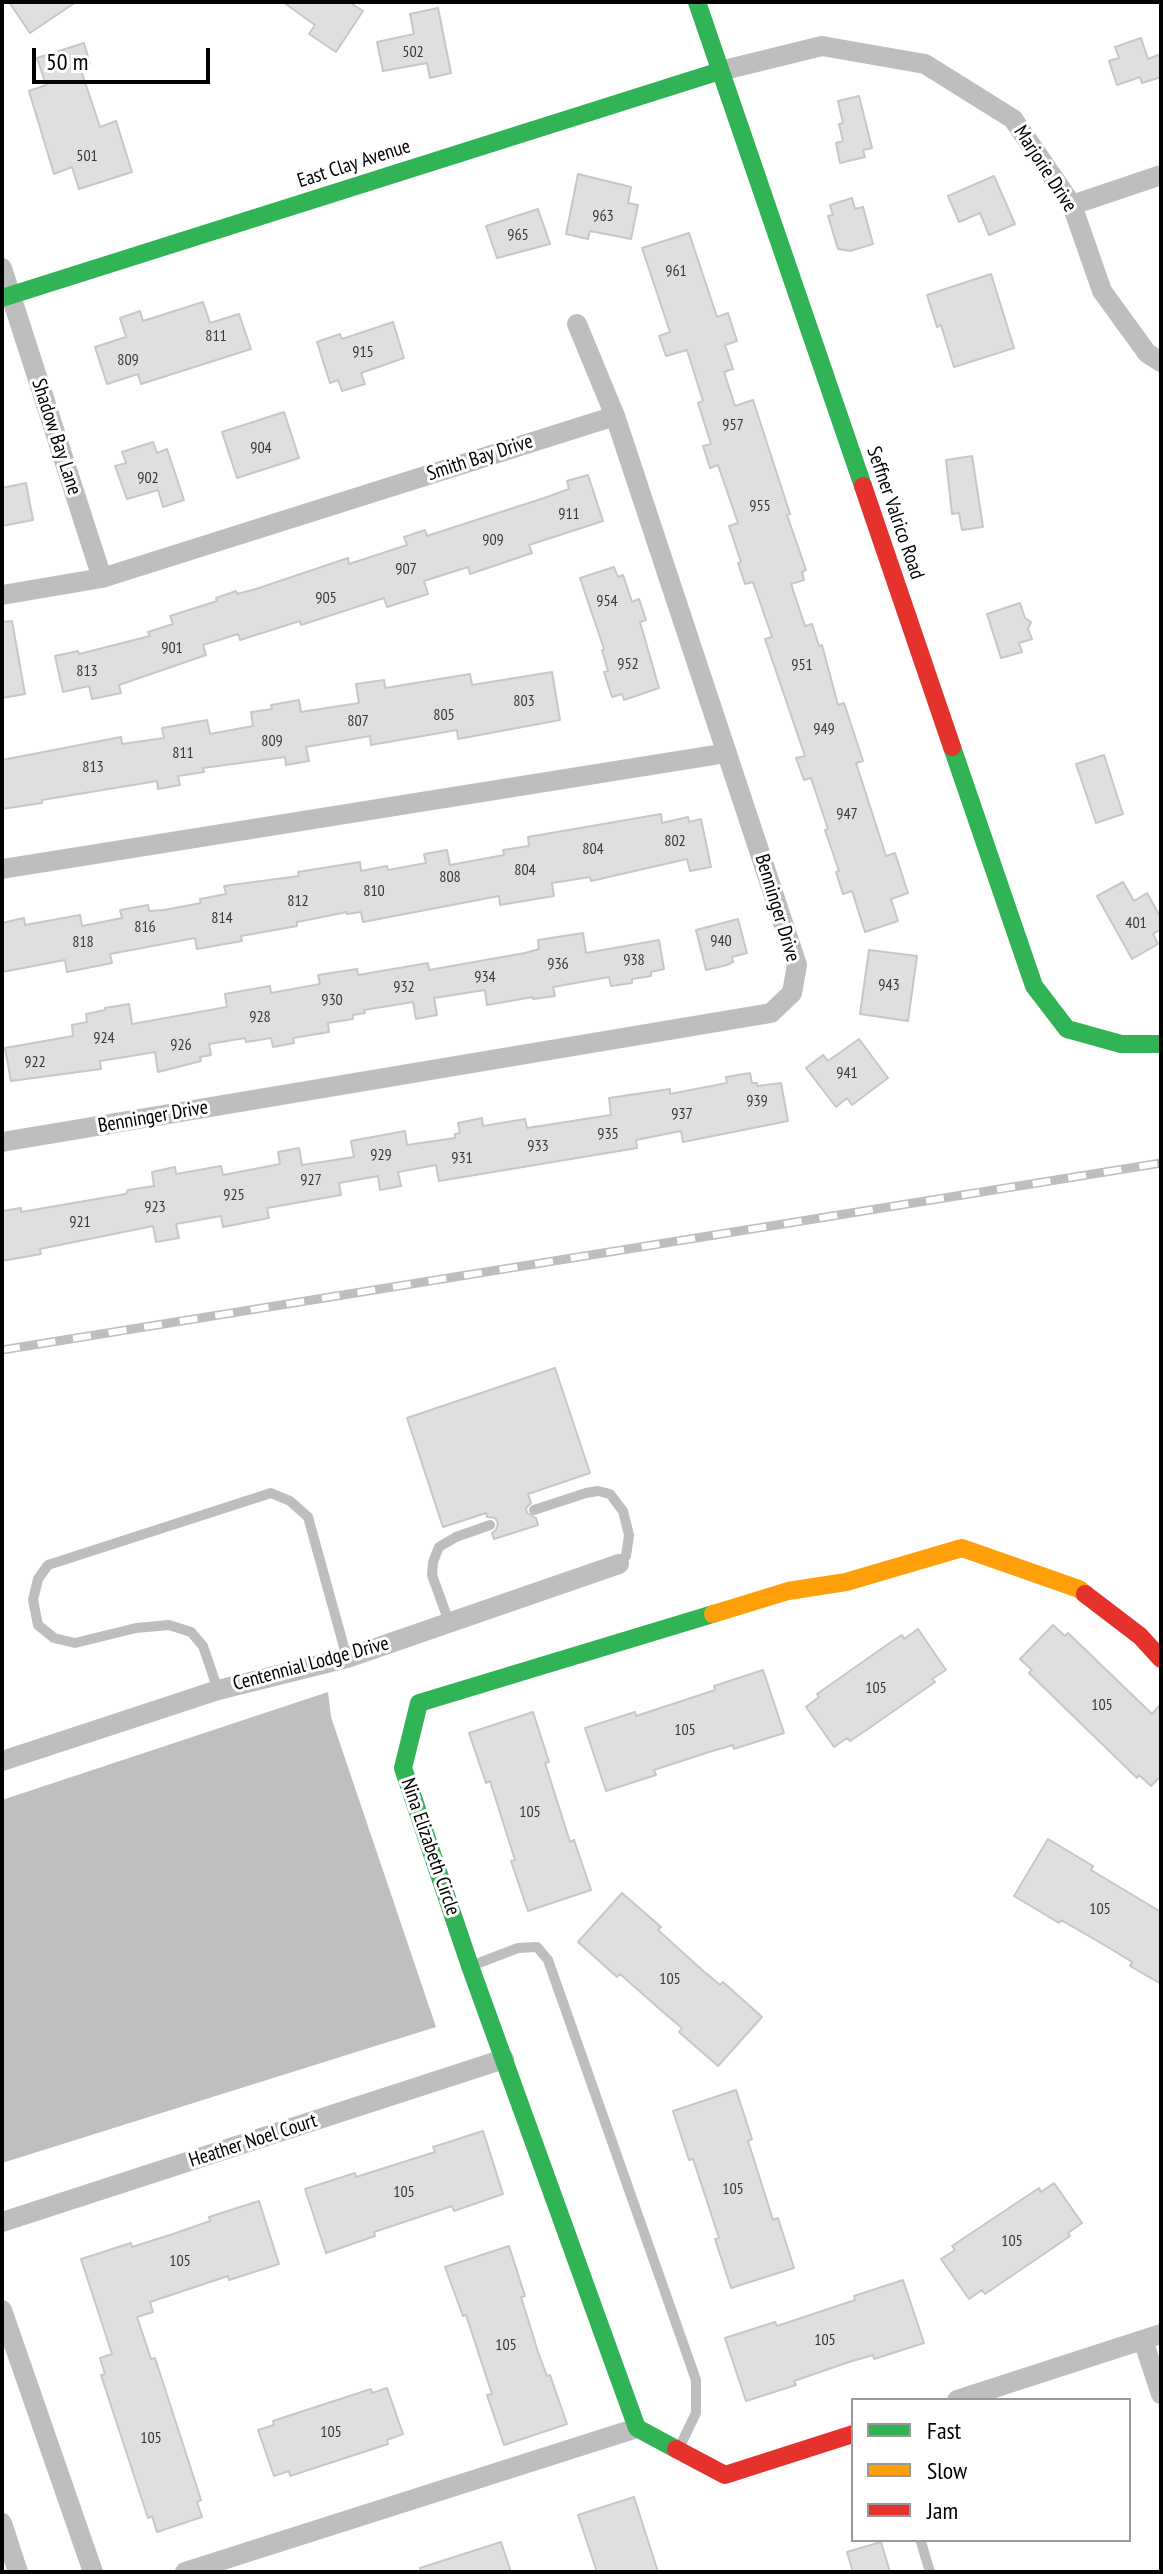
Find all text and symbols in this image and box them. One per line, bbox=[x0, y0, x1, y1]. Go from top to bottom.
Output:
scale bar bbox=[36, 32, 214, 82]
house number: 502 bbox=[402, 42, 424, 62]
text: 50 m bbox=[46, 46, 88, 77]
street label: Marjorie Drive bbox=[1008, 121, 1082, 217]
street label: East Clay Avenue bbox=[295, 134, 413, 194]
house number: 501 bbox=[76, 146, 98, 166]
house number: 963 bbox=[592, 206, 614, 226]
house number: 965 bbox=[507, 225, 529, 245]
house number: 961 bbox=[665, 261, 687, 281]
house number: 811 bbox=[205, 326, 227, 346]
house number: 915 bbox=[352, 342, 374, 362]
house number: 809 bbox=[117, 350, 139, 370]
street label: Shadow Bay Lane bbox=[26, 376, 86, 498]
house number: 957 bbox=[722, 415, 744, 435]
street label: Smith Bay Drive bbox=[424, 430, 536, 486]
house number: 904 bbox=[250, 438, 272, 458]
street label: Seffner Valrico Road bbox=[861, 444, 929, 582]
house number: 902 bbox=[137, 468, 159, 488]
house number: 955 bbox=[749, 496, 771, 516]
house number: 911 bbox=[558, 504, 580, 524]
house number: 909 bbox=[482, 530, 504, 550]
house number: 907 bbox=[395, 559, 417, 579]
house number: 905 bbox=[315, 588, 337, 608]
house number: 954 bbox=[596, 591, 618, 611]
house number: 901 bbox=[161, 638, 183, 658]
house number: 952 bbox=[617, 654, 639, 674]
house number: 951 bbox=[791, 655, 813, 675]
house number: 813 bbox=[76, 661, 98, 681]
house number: 803 bbox=[513, 691, 535, 711]
house number: 805 bbox=[433, 705, 455, 725]
house number: 807 bbox=[347, 711, 369, 731]
house number: 949 bbox=[813, 719, 835, 739]
house number: 809 bbox=[261, 731, 283, 751]
house number: 811 bbox=[172, 743, 194, 763]
house number: 813 bbox=[82, 757, 104, 777]
house number: 947 bbox=[836, 804, 858, 824]
house number: 802 bbox=[664, 831, 686, 851]
house number: 804 bbox=[582, 839, 604, 859]
street label: Benninger Drive bbox=[749, 851, 805, 965]
house number: 804 bbox=[514, 860, 536, 880]
house number: 808 bbox=[439, 867, 461, 887]
house number: 810 bbox=[363, 881, 385, 901]
house number: 812 bbox=[287, 891, 309, 911]
house number: 814 bbox=[211, 908, 233, 928]
house number: 401 bbox=[1125, 913, 1147, 933]
house number: 816 bbox=[134, 917, 156, 937]
house number: 940 bbox=[710, 931, 732, 951]
house number: 818 bbox=[72, 932, 94, 952]
house number: 938 bbox=[623, 950, 645, 970]
house number: 936 bbox=[547, 954, 569, 974]
house number: 934 bbox=[474, 967, 496, 987]
house number: 943 bbox=[878, 975, 900, 995]
house number: 932 bbox=[393, 977, 415, 997]
house number: 930 bbox=[321, 990, 343, 1010]
house number: 928 bbox=[249, 1007, 271, 1027]
house number: 924 bbox=[93, 1028, 115, 1048]
house number: 926 bbox=[170, 1035, 192, 1055]
house number: 922 bbox=[24, 1052, 46, 1072]
house number: 941 bbox=[836, 1063, 858, 1083]
house number: 939 bbox=[746, 1091, 768, 1111]
street label: Benninger Drive bbox=[96, 1096, 210, 1138]
house number: 937 bbox=[671, 1104, 693, 1124]
house number: 935 bbox=[597, 1124, 619, 1144]
house number: 933 bbox=[527, 1136, 549, 1156]
house number: 929 bbox=[370, 1145, 392, 1165]
house number: 931 bbox=[451, 1148, 473, 1168]
house number: 927 bbox=[300, 1170, 322, 1190]
house number: 925 bbox=[223, 1185, 245, 1205]
house number: 923 bbox=[144, 1197, 166, 1217]
house number: 921 bbox=[69, 1212, 91, 1232]
street label: Centennial Lodge Drive bbox=[231, 1632, 391, 1696]
house number: 105 bbox=[865, 1678, 887, 1698]
house number: 105 bbox=[1091, 1695, 1113, 1715]
house number: 105 bbox=[674, 1720, 696, 1740]
street label: Nina Elizabeth Circle bbox=[395, 1775, 465, 1919]
house number: 105 bbox=[519, 1802, 541, 1822]
house number: 105 bbox=[1089, 1899, 1111, 1919]
house number: 105 bbox=[659, 1969, 681, 1989]
street label: Heather Noel Court bbox=[186, 2109, 320, 2173]
house number: 105 bbox=[722, 2179, 744, 2199]
house number: 105 bbox=[393, 2182, 415, 2202]
house number: 105 bbox=[1001, 2231, 1023, 2251]
house number: 105 bbox=[169, 2251, 191, 2271]
house number: 105 bbox=[814, 2330, 836, 2350]
house number: 105 bbox=[495, 2335, 517, 2355]
legend bbox=[851, 2398, 1131, 2542]
text: Fast bbox=[927, 2415, 961, 2446]
house number: 105 bbox=[320, 2422, 342, 2442]
house number: 105 bbox=[140, 2428, 162, 2448]
text: Slow bbox=[927, 2455, 967, 2486]
text: Jam bbox=[927, 2495, 958, 2526]

